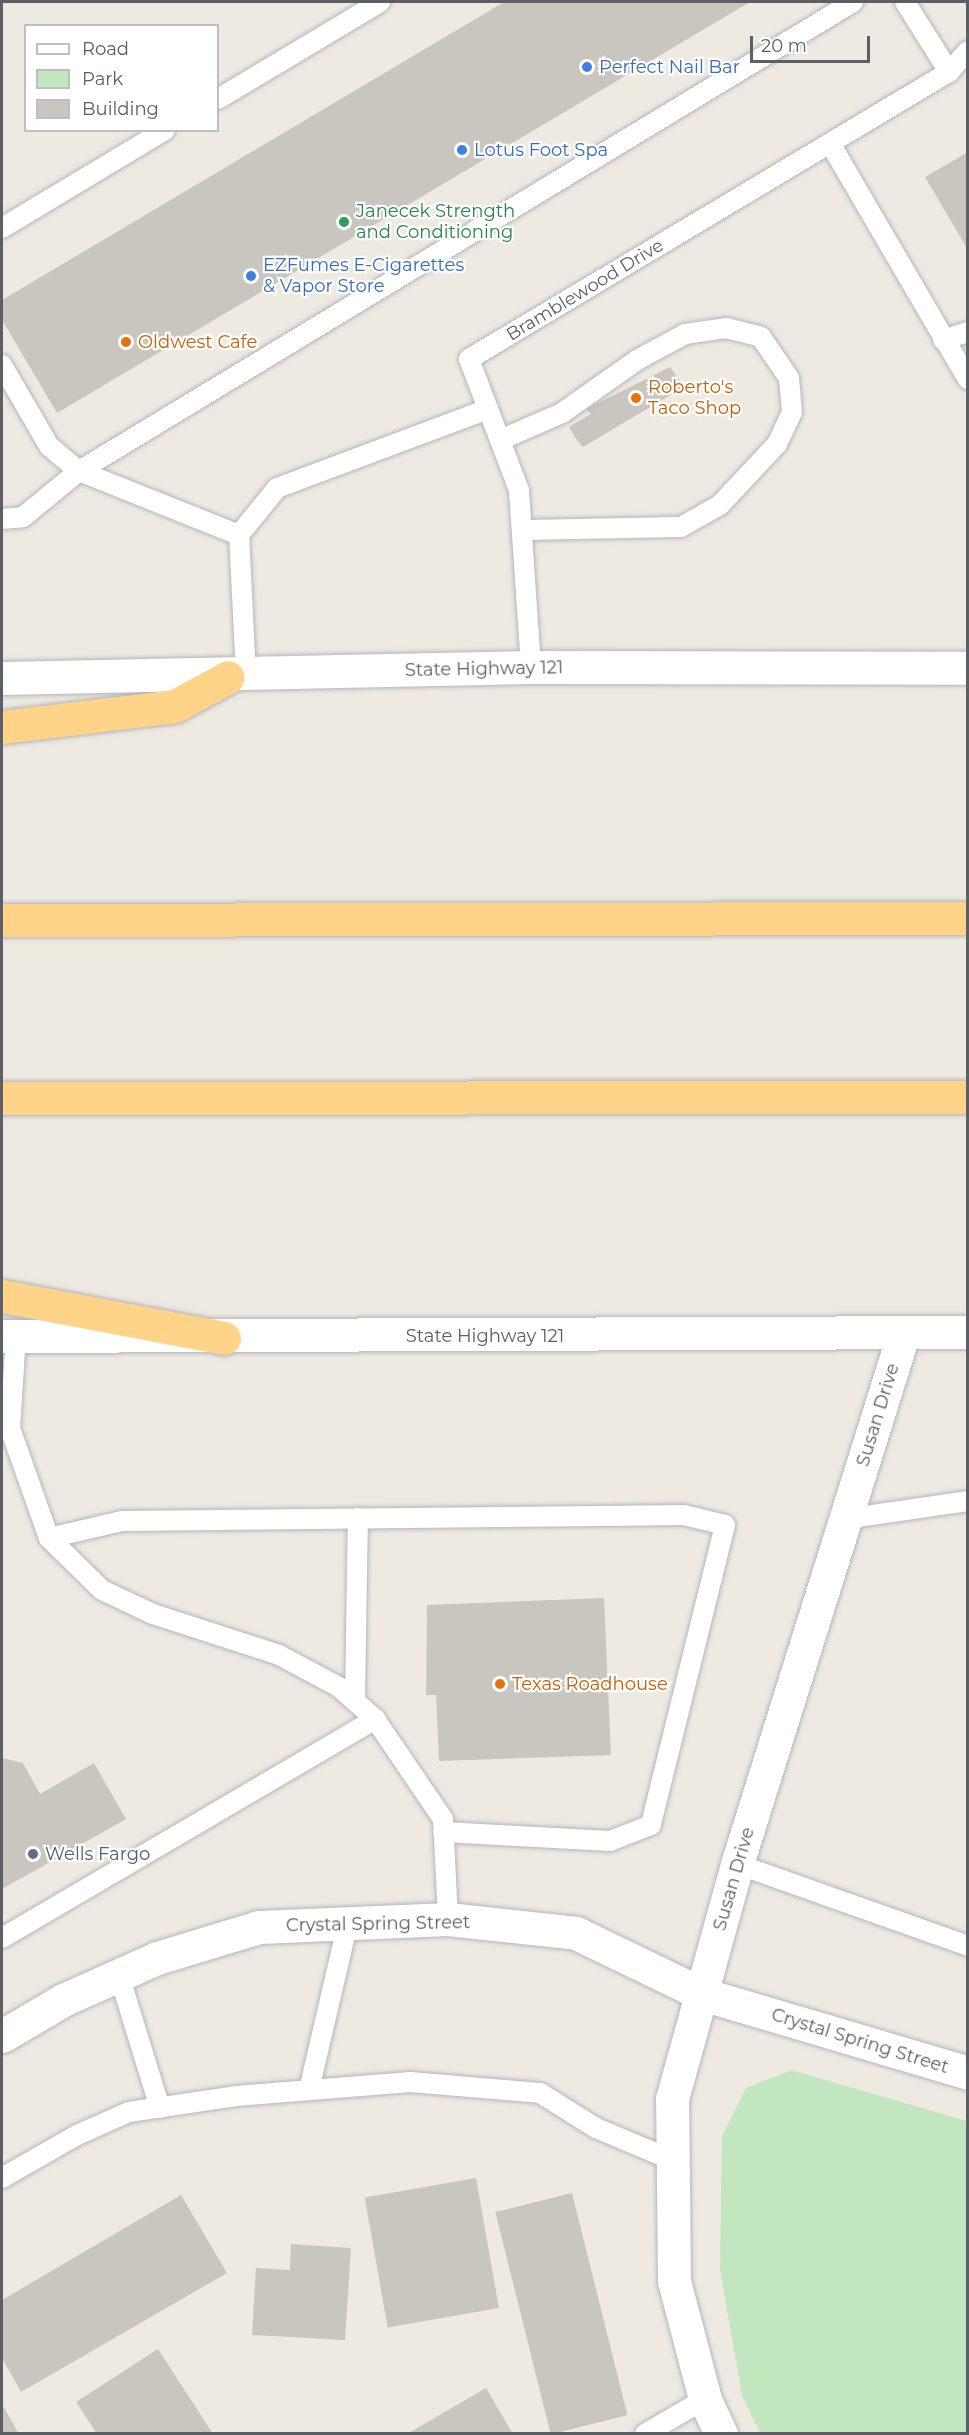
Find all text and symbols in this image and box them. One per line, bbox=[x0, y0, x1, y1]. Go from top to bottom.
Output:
legend bbox=[24, 24, 219, 132]
scale bar bbox=[753, 24, 873, 62]
text: 20 m bbox=[761, 35, 807, 57]
text: Road bbox=[82, 38, 129, 60]
place label: Perfect Nail Bar bbox=[599, 56, 740, 78]
marker: Perfect Nail Bar bbox=[580, 60, 594, 74]
text: Park bbox=[82, 68, 123, 90]
text: Building bbox=[82, 98, 159, 120]
place label: Lotus Foot Spa bbox=[474, 139, 608, 161]
marker: Lotus Foot Spa bbox=[455, 143, 469, 157]
place label: Janecek Strength and Conditioning bbox=[356, 201, 515, 244]
marker: Janecek Strength and Conditioning bbox=[337, 215, 351, 229]
street label: Bramblewood Drive bbox=[502, 234, 668, 346]
place label: EZFumes E-Cigarettes & Vapor Store bbox=[263, 255, 464, 298]
marker: EZFumes E-Cigarettes & Vapor Store bbox=[244, 269, 258, 283]
place label: Oldwest Cafe bbox=[138, 331, 257, 353]
marker: Oldwest Cafe bbox=[119, 335, 133, 349]
place label: Roberto's Taco Shop bbox=[648, 377, 741, 420]
marker: Roberto's Taco Shop bbox=[629, 391, 643, 405]
street label: State Highway 121 bbox=[405, 657, 563, 681]
street label: State Highway 121 bbox=[406, 1325, 564, 1347]
street label: Susan Drive bbox=[852, 1361, 904, 1469]
place label: Texas Roadhouse bbox=[512, 1673, 668, 1695]
marker: Texas Roadhouse bbox=[493, 1677, 507, 1691]
street label: Susan Drive bbox=[709, 1825, 759, 1933]
place label: Wells Fargo bbox=[45, 1843, 150, 1865]
marker: Wells Fargo bbox=[26, 1847, 40, 1861]
street label: Crystal Spring Street bbox=[286, 1912, 470, 1936]
street label: Crystal Spring Street bbox=[769, 2004, 951, 2078]

